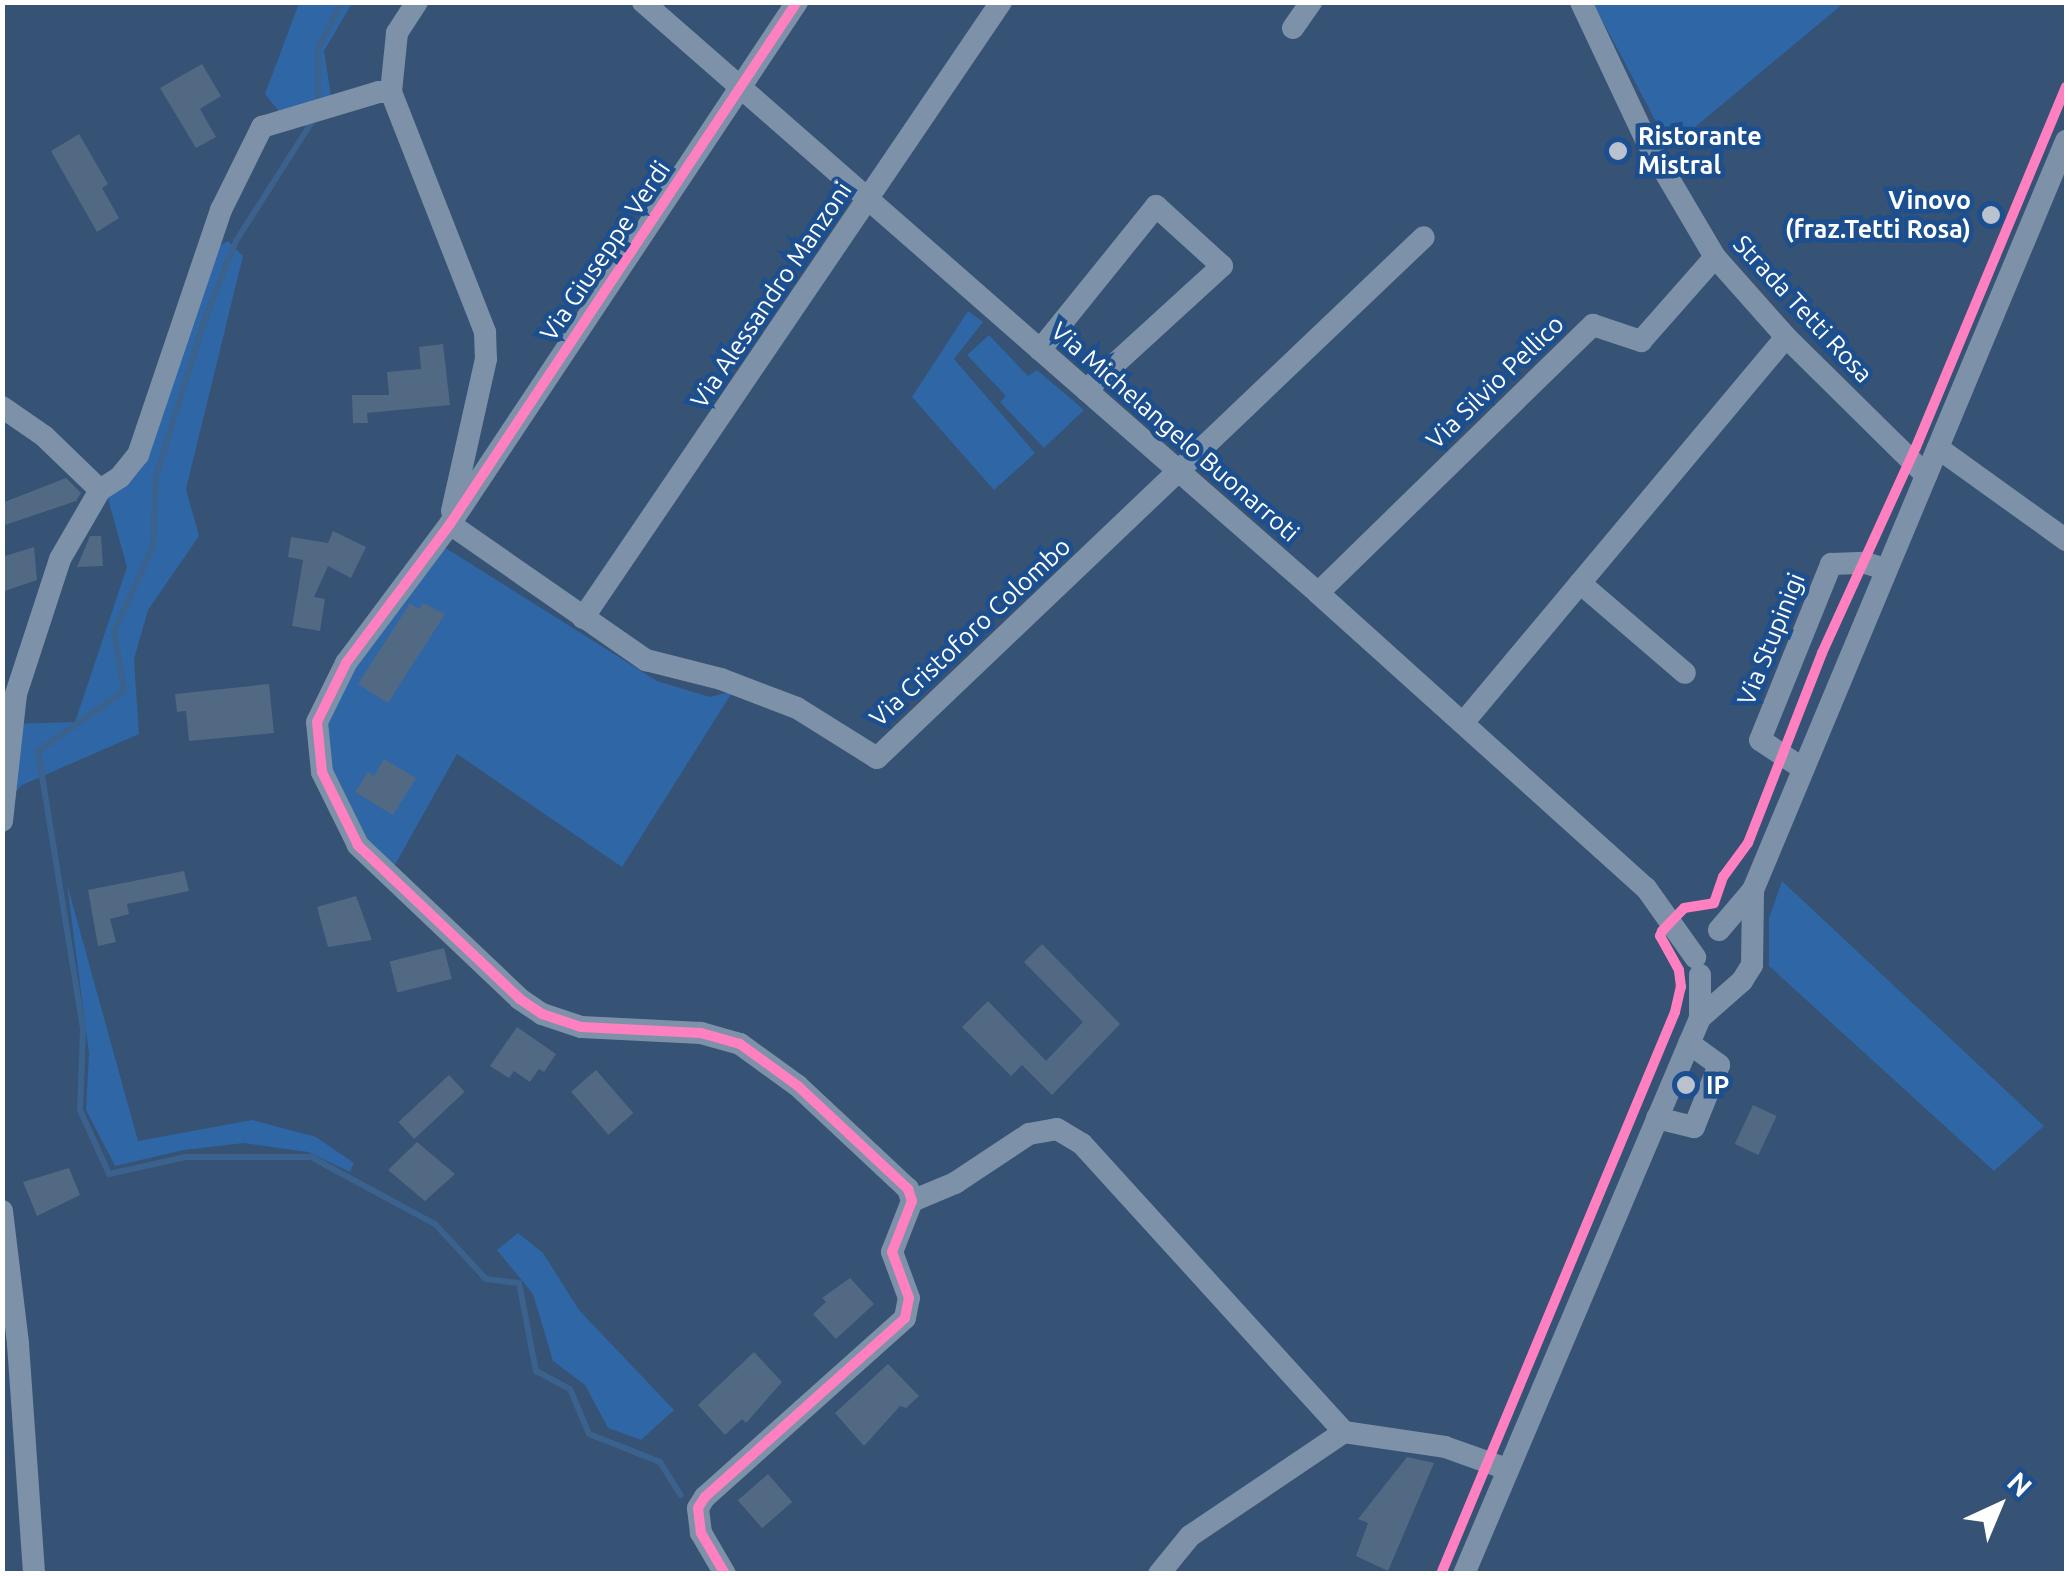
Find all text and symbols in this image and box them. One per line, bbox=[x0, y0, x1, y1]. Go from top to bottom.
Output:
place label: Ristorante Mistral bbox=[1638, 122, 1762, 181]
marker: Ristorante Mistral bbox=[1607, 140, 1629, 162]
street label: Via Giuseppe Verdi bbox=[534, 155, 676, 347]
street label: Via Alessandro Manzoni bbox=[684, 176, 858, 414]
place label: Vinovo (fraz.Tetti Rosa) bbox=[1785, 186, 1971, 245]
marker: Vinovo (fraz.Tetti Rosa) bbox=[1980, 204, 2002, 226]
street label: Strada Tetti Rosa bbox=[1727, 229, 1879, 389]
street label: Via Silvio Pellico bbox=[1420, 309, 1570, 455]
street label: Via Michelangelo Buonarroti bbox=[1045, 316, 1305, 548]
street label: Via Cristoforo Colombo bbox=[863, 531, 1077, 733]
street label: Via Stupinigi bbox=[1731, 568, 1811, 710]
place label: IP bbox=[1706, 1070, 1729, 1100]
marker: IP bbox=[1675, 1074, 1697, 1096]
north arrow bbox=[1949, 1456, 2049, 1556]
text: N bbox=[2002, 1466, 2038, 1502]

